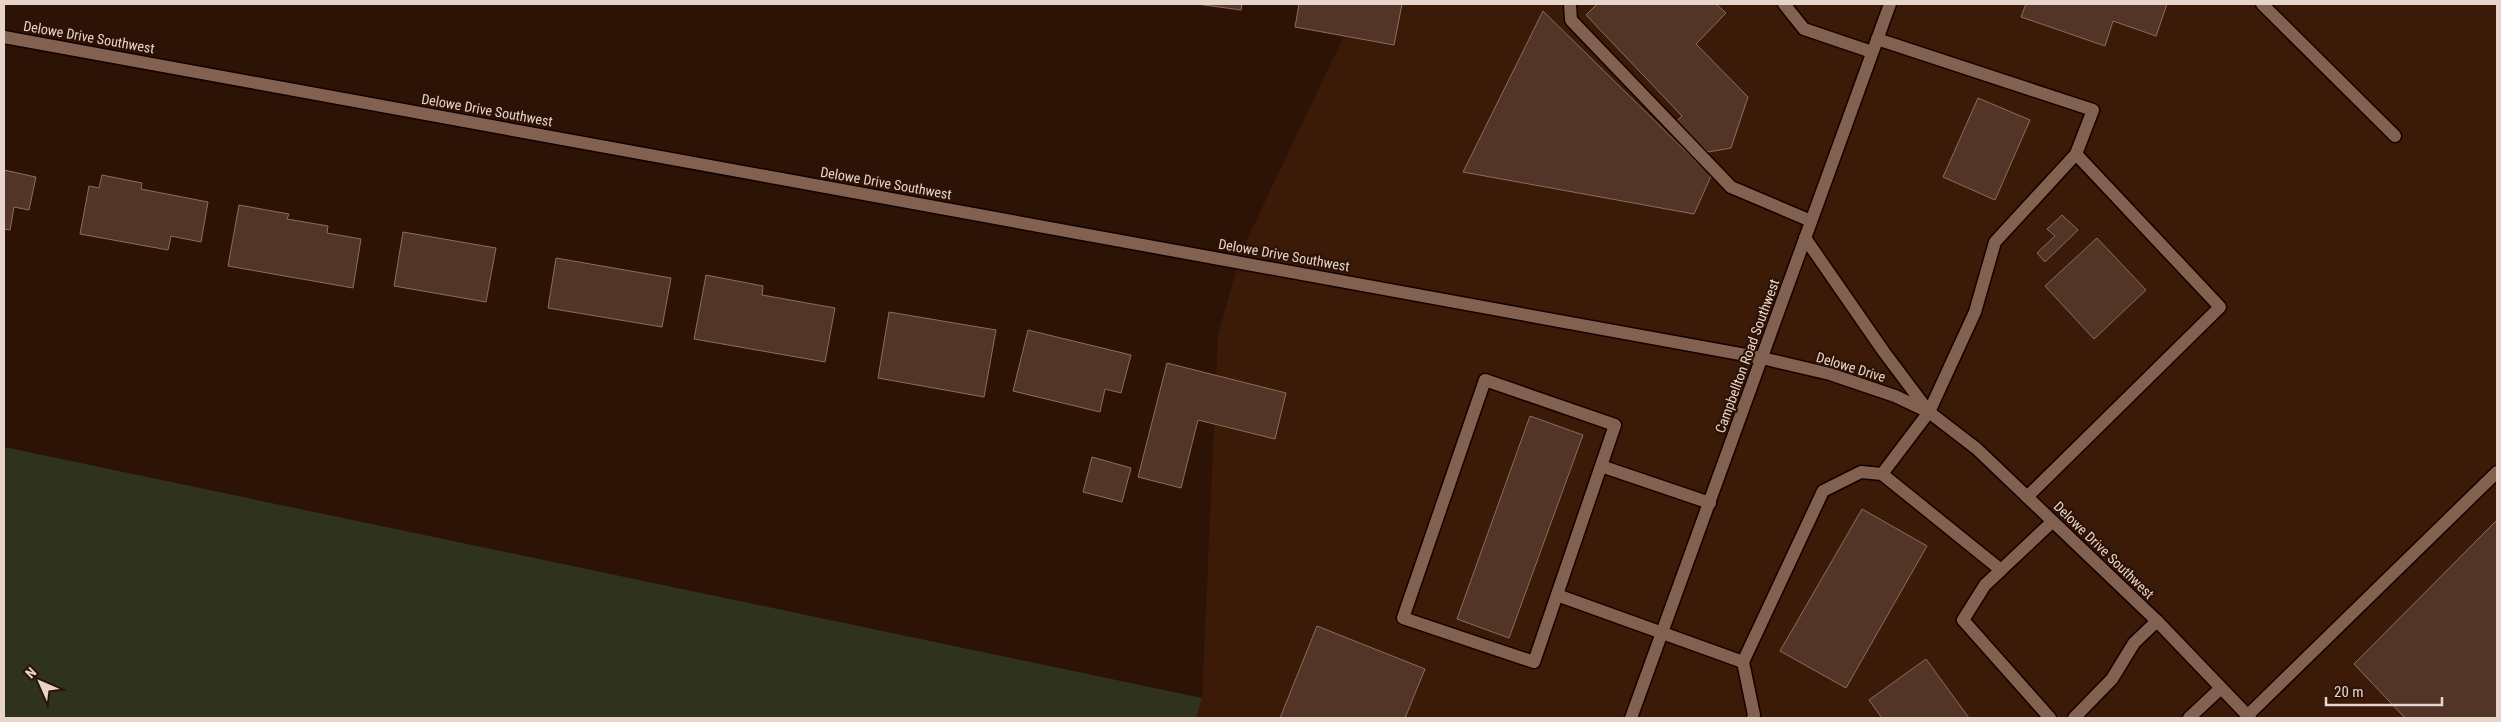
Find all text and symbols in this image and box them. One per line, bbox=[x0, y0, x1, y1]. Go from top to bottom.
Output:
street label: Delowe Drive Southwest bbox=[22, 18, 156, 56]
street label: Delowe Drive Southwest bbox=[420, 91, 554, 129]
street label: Delowe Drive Southwest bbox=[819, 164, 953, 202]
street label: Delowe Drive Southwest bbox=[1217, 236, 1351, 274]
street label: Campbellton Road Southwest bbox=[1712, 277, 1782, 435]
street label: Delowe Drive bbox=[1814, 349, 1888, 385]
street label: Delowe Drive Southwest bbox=[2051, 498, 2157, 602]
north arrow bbox=[15, 657, 65, 707]
text: N bbox=[22, 664, 39, 681]
scale bar bbox=[2326, 674, 2442, 706]
text: 20 m bbox=[2334, 683, 2364, 701]

